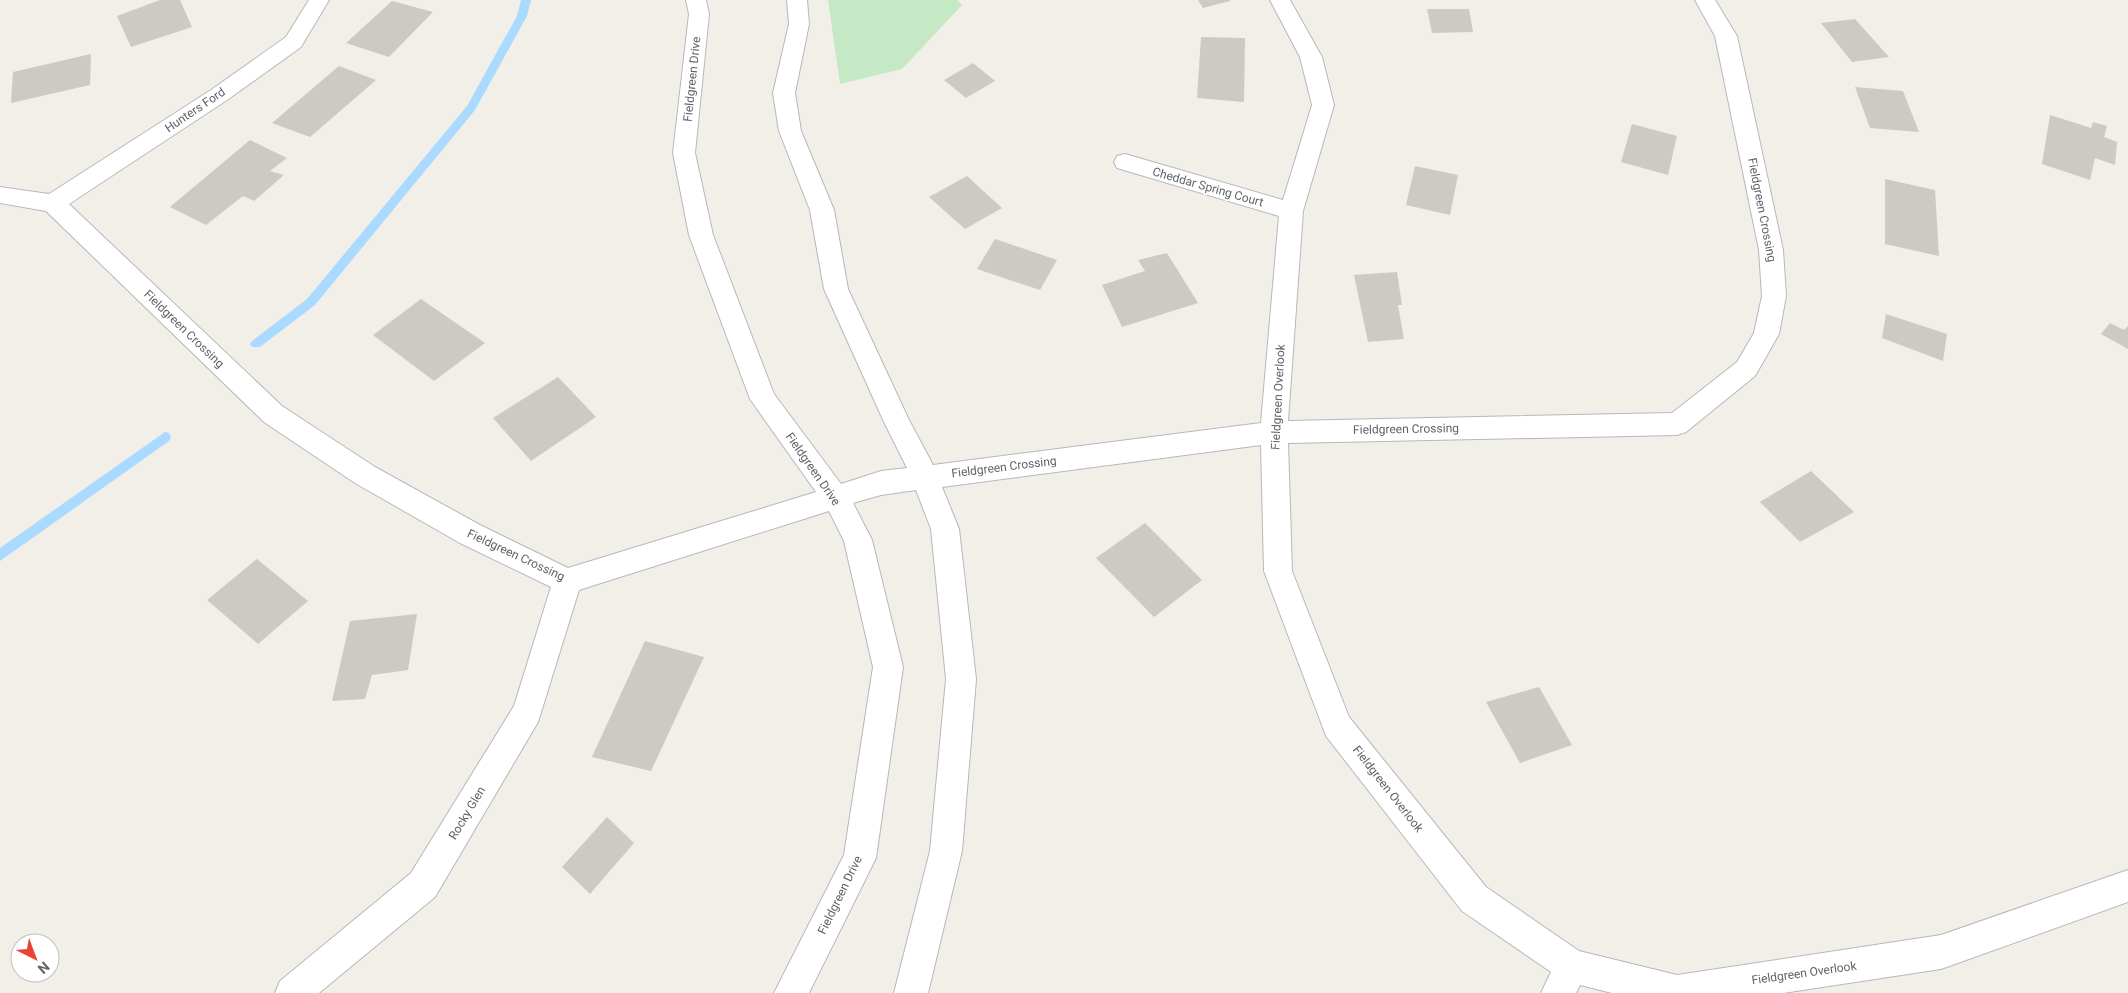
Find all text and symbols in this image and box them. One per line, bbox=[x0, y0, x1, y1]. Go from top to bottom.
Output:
street label: Fieldgreen Drive bbox=[681, 36, 703, 122]
street label: Hunters Ford bbox=[162, 85, 228, 135]
street label: Fieldgreen Crossing bbox=[1745, 157, 1779, 263]
street label: Cheddar Spring Court bbox=[1151, 164, 1265, 210]
street label: Fieldgreen Crossing bbox=[141, 287, 227, 371]
street label: Fieldgreen Overlook bbox=[1268, 343, 1288, 450]
street label: Fieldgreen Crossing bbox=[1353, 421, 1459, 437]
street label: Fieldgreen Drive bbox=[783, 430, 843, 508]
street label: Fieldgreen Crossing bbox=[951, 454, 1057, 480]
street label: Fieldgreen Crossing bbox=[465, 526, 567, 584]
street label: Fieldgreen Overlook bbox=[1350, 743, 1427, 836]
street label: Rocky Glen bbox=[446, 784, 488, 842]
street label: Fieldgreen Drive bbox=[815, 853, 865, 937]
north arrow bbox=[10, 933, 60, 983]
text: N bbox=[35, 958, 53, 977]
street label: Fieldgreen Overlook bbox=[1751, 959, 1858, 987]

